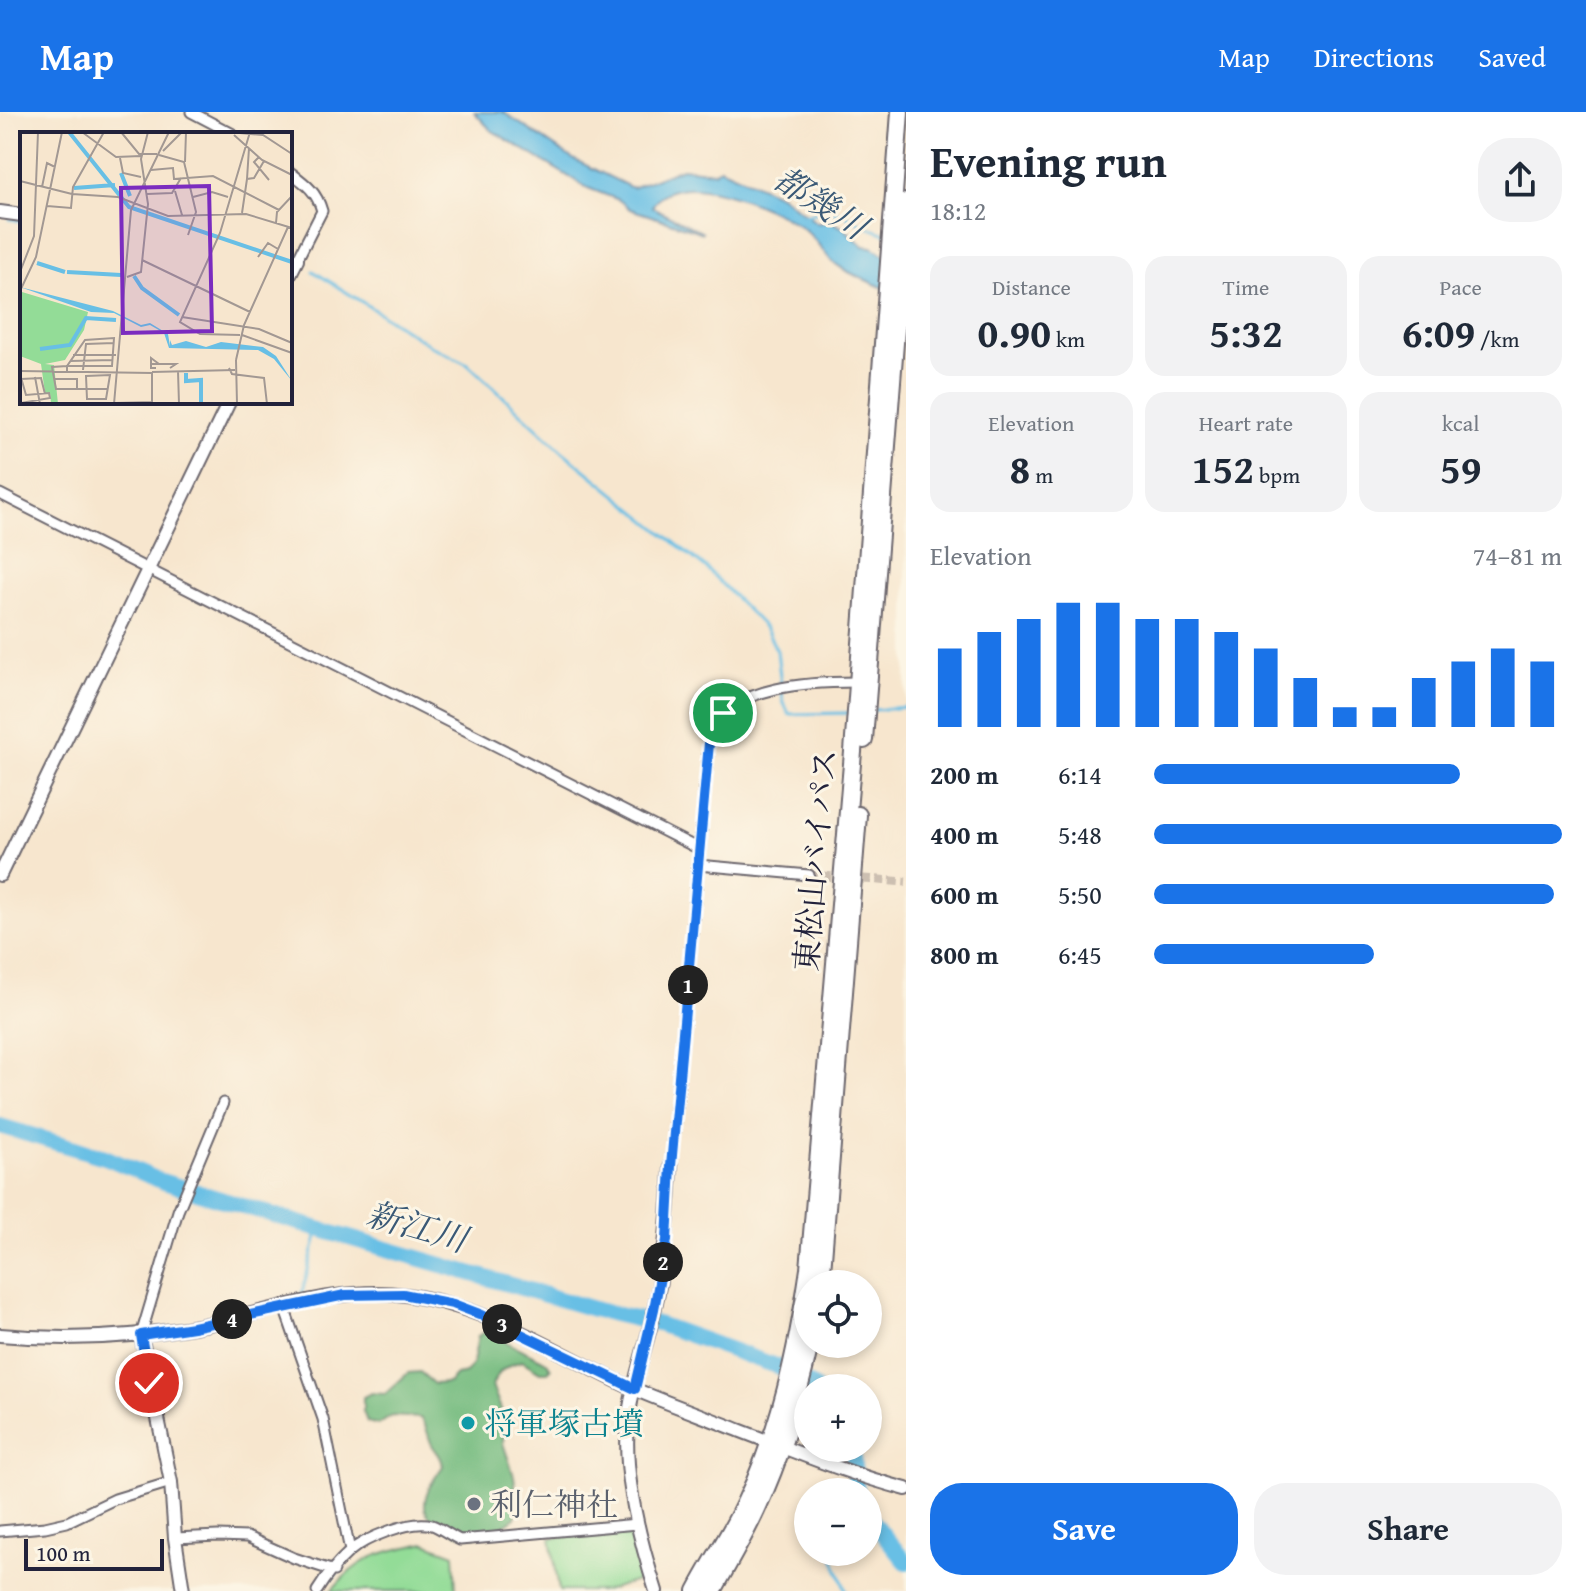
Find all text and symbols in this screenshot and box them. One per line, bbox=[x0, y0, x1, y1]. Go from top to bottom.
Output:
text: Map bbox=[40, 28, 114, 84]
text: Map bbox=[1218, 36, 1270, 77]
text: Directions bbox=[1314, 36, 1434, 77]
text: Saved bbox=[1478, 36, 1546, 77]
text: Evening run bbox=[930, 129, 1167, 193]
inset map bbox=[20, 132, 292, 404]
button: share bbox=[1478, 138, 1562, 222]
water label: 都幾川 bbox=[765, 154, 880, 253]
text: 18:12 bbox=[930, 191, 986, 230]
text: Distance bbox=[992, 271, 1071, 303]
text: Time bbox=[1223, 271, 1269, 303]
text: Pace bbox=[1440, 271, 1482, 303]
text: 0.90 bbox=[978, 303, 1051, 362]
text: 5:32 bbox=[1209, 303, 1283, 362]
text: 6:09 bbox=[1402, 303, 1475, 362]
text: km bbox=[1051, 323, 1085, 355]
text: /km bbox=[1475, 323, 1520, 355]
text: Elevation bbox=[988, 407, 1074, 439]
text: Heart rate bbox=[1199, 407, 1293, 439]
text: kcal bbox=[1442, 407, 1479, 439]
text: 8 bbox=[1010, 439, 1030, 498]
text: 152 bbox=[1192, 439, 1254, 498]
text: 59 bbox=[1440, 439, 1481, 498]
text: m bbox=[1030, 459, 1053, 491]
text: bpm bbox=[1254, 459, 1300, 491]
text: Elevation bbox=[930, 536, 1032, 575]
text: 74–81 m bbox=[1473, 536, 1562, 575]
pin bbox=[689, 679, 757, 747]
icon: arrive bbox=[701, 691, 745, 735]
street label: 東松山バイパス bbox=[782, 747, 848, 973]
text: 200 m bbox=[930, 755, 998, 794]
text: 6:14 bbox=[1058, 755, 1102, 794]
text: 400 m bbox=[930, 815, 998, 854]
text: 5:48 bbox=[1058, 815, 1102, 854]
text: 600 m bbox=[930, 875, 998, 914]
text: 5:50 bbox=[1058, 875, 1102, 914]
text: 800 m bbox=[930, 935, 998, 974]
text: 6:45 bbox=[1058, 935, 1102, 974]
pin: 1 bbox=[668, 965, 708, 1005]
text: 1 bbox=[682, 969, 694, 1001]
water label: 新江川 bbox=[361, 1188, 477, 1265]
pin: 2 bbox=[643, 1242, 683, 1282]
text: 2 bbox=[657, 1246, 669, 1278]
map controls bbox=[794, 1270, 882, 1566]
button: locate bbox=[794, 1270, 882, 1358]
pin: 4 bbox=[212, 1299, 252, 1339]
text: 4 bbox=[226, 1303, 238, 1335]
pin: 3 bbox=[482, 1304, 522, 1344]
text: 3 bbox=[496, 1308, 508, 1340]
pin bbox=[115, 1349, 183, 1417]
icon: check bbox=[127, 1361, 171, 1405]
button: + bbox=[794, 1374, 882, 1462]
place label: 将軍塚古墳 bbox=[484, 1400, 644, 1447]
marker: 将軍塚古墳 bbox=[459, 1414, 477, 1432]
button: − bbox=[794, 1478, 882, 1566]
place label: 利仁神社 bbox=[490, 1481, 618, 1528]
button: Save bbox=[930, 1483, 1238, 1575]
button: Share bbox=[1254, 1483, 1562, 1575]
marker: 利仁神社 bbox=[465, 1495, 483, 1513]
scale bar bbox=[24, 1535, 164, 1571]
text: 100 m bbox=[36, 1537, 91, 1569]

